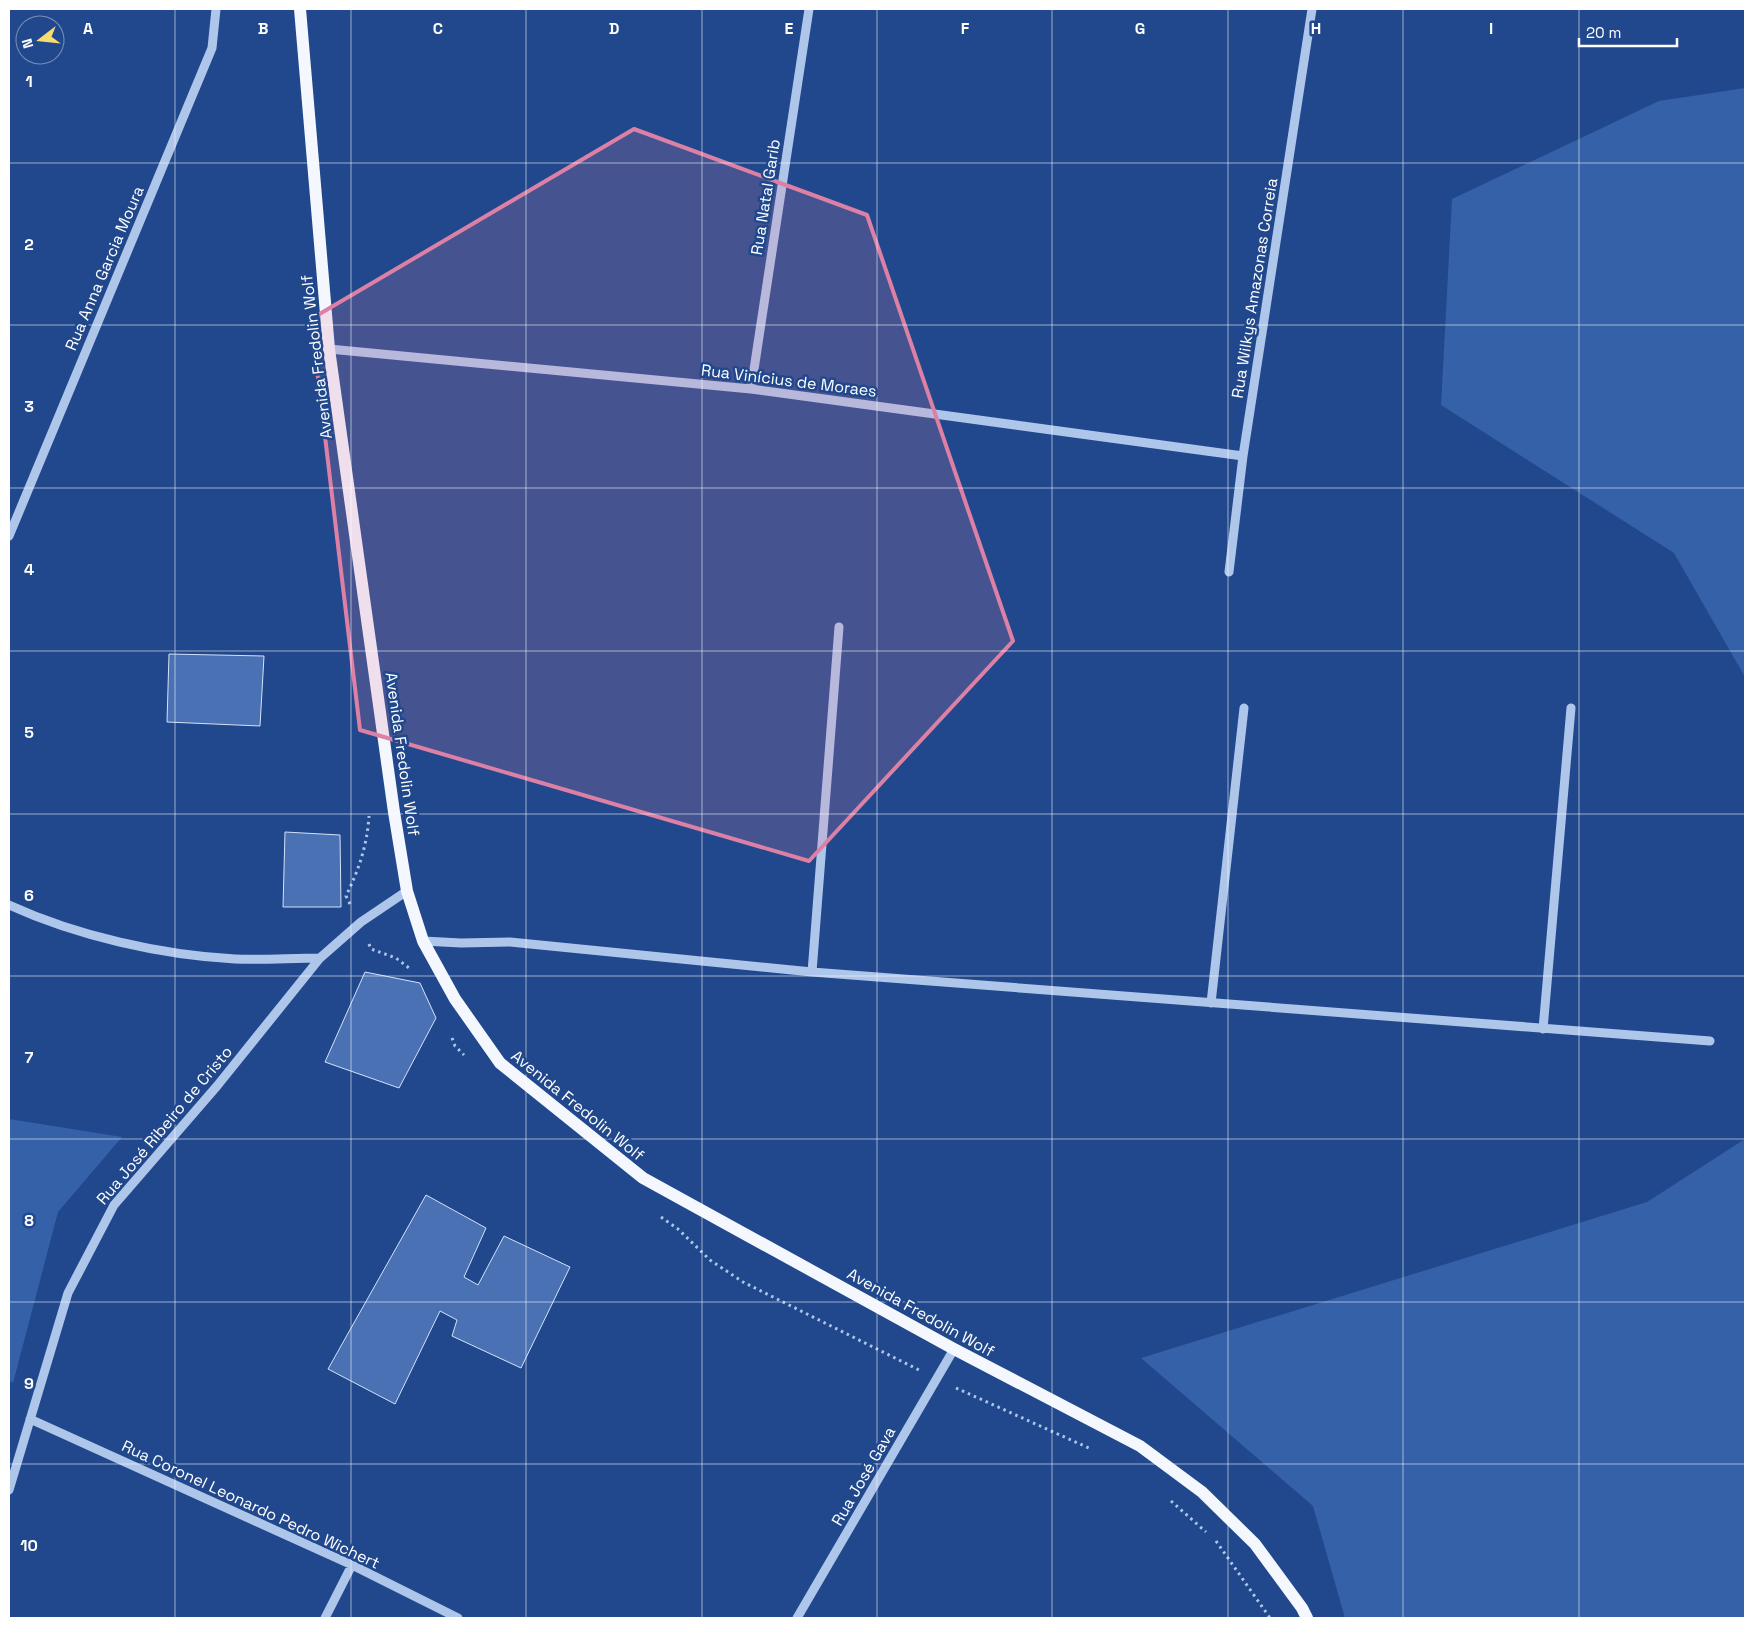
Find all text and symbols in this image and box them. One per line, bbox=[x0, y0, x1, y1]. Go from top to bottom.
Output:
north arrow bbox=[15, 15, 65, 65]
scale bar bbox=[1579, 15, 1676, 47]
text: A bbox=[83, 18, 93, 39]
text: B bbox=[258, 18, 268, 39]
text: C bbox=[433, 18, 443, 39]
text: D bbox=[609, 18, 619, 39]
text: E bbox=[785, 18, 794, 39]
text: F bbox=[961, 18, 970, 39]
text: G bbox=[1135, 18, 1145, 39]
text: H bbox=[1311, 18, 1321, 39]
text: I bbox=[1489, 18, 1493, 39]
text: 20 m bbox=[1586, 23, 1621, 42]
text: N bbox=[18, 37, 37, 51]
text: 1 bbox=[25, 71, 33, 92]
street label: Rua Natal Garib bbox=[746, 138, 785, 257]
street label: Rua Wilkys Amazonas Correia bbox=[1227, 176, 1282, 400]
street label: Rua Anna Garcia Moura bbox=[60, 183, 149, 354]
text: 2 bbox=[24, 234, 34, 255]
street label: Avenida Fredolin Wolf bbox=[296, 274, 337, 440]
street label: Rua Vinícius de Moraes bbox=[700, 359, 878, 402]
text: 3 bbox=[24, 396, 34, 417]
text: 4 bbox=[24, 559, 34, 580]
street label: Avenida Fredolin Wolf bbox=[381, 671, 424, 837]
text: 5 bbox=[24, 722, 34, 743]
text: 6 bbox=[24, 885, 34, 906]
street label: Rua José Ribeiro de Cristo bbox=[92, 1042, 237, 1209]
street label: Avenida Fredolin Wolf bbox=[507, 1045, 649, 1166]
text: 7 bbox=[25, 1047, 34, 1068]
text: 8 bbox=[24, 1210, 34, 1231]
street label: Avenida Fredolin Wolf bbox=[843, 1263, 998, 1362]
text: 9 bbox=[24, 1373, 34, 1394]
street label: Rua José Gava bbox=[827, 1423, 900, 1530]
street label: Rua Coronel Leonardo Pedro Wichert bbox=[118, 1435, 383, 1574]
text: 10 bbox=[20, 1535, 38, 1556]

